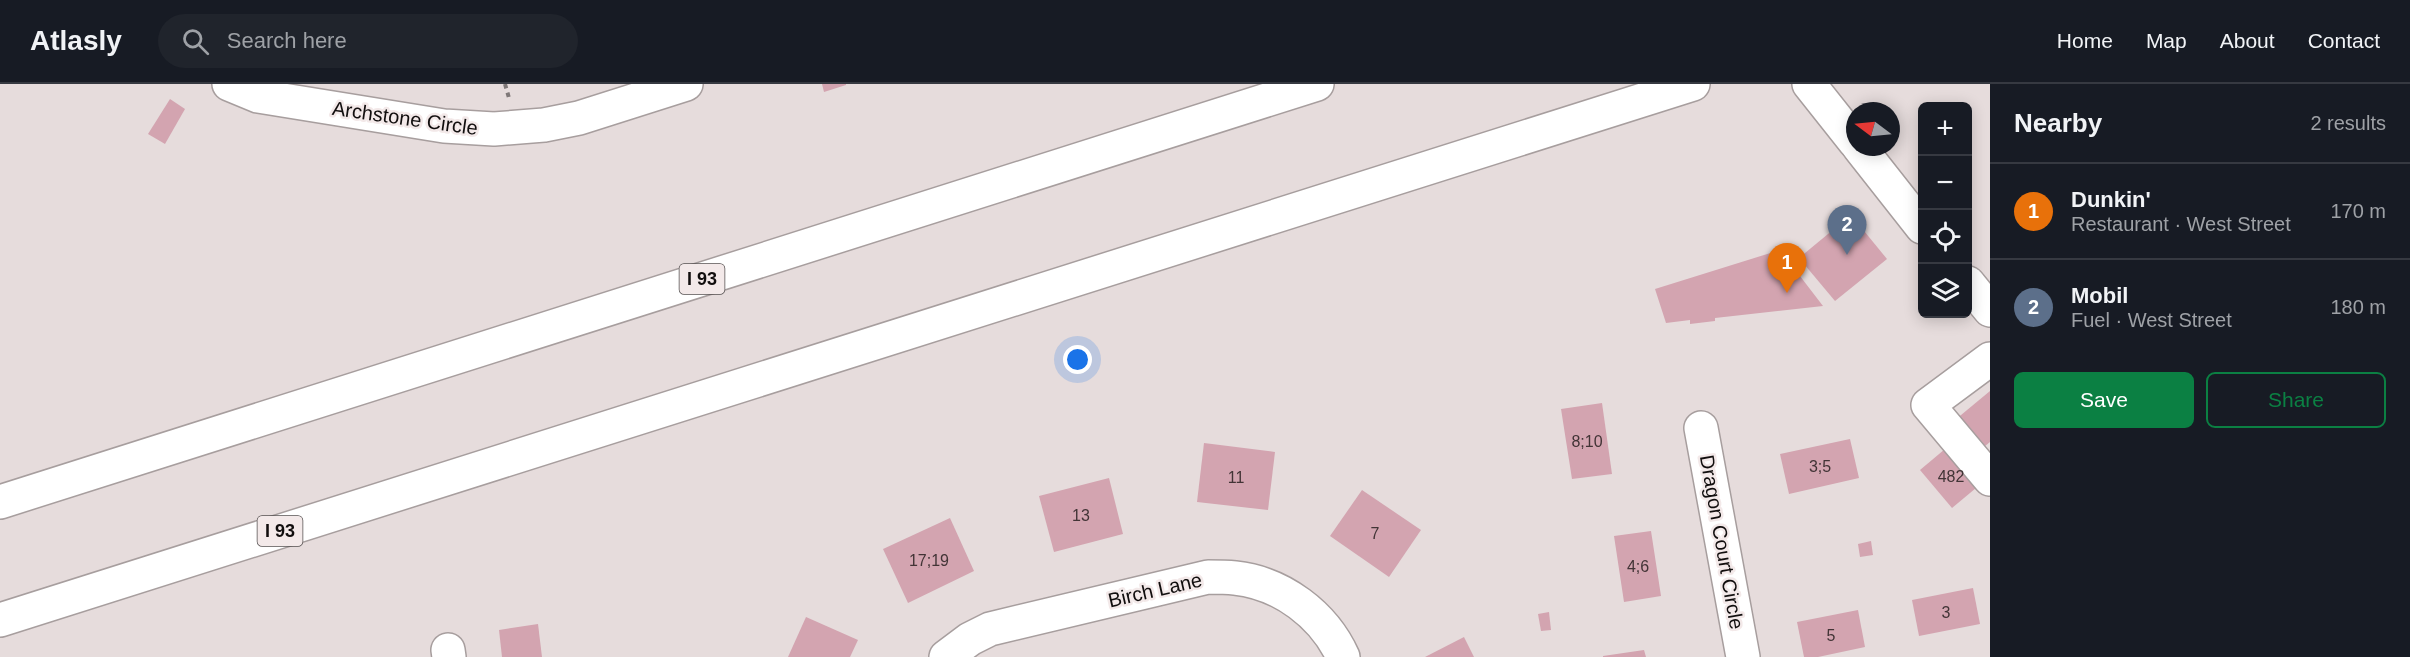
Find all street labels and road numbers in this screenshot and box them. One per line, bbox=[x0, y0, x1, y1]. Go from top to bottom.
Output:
street label: Archstone Circle bbox=[331, 97, 479, 139]
road number: I 93 bbox=[680, 264, 724, 294]
street label: Dragon Court Circle bbox=[1696, 453, 1748, 631]
road number: I 93 bbox=[258, 516, 302, 546]
street label: Birch Lane bbox=[1106, 569, 1204, 611]

